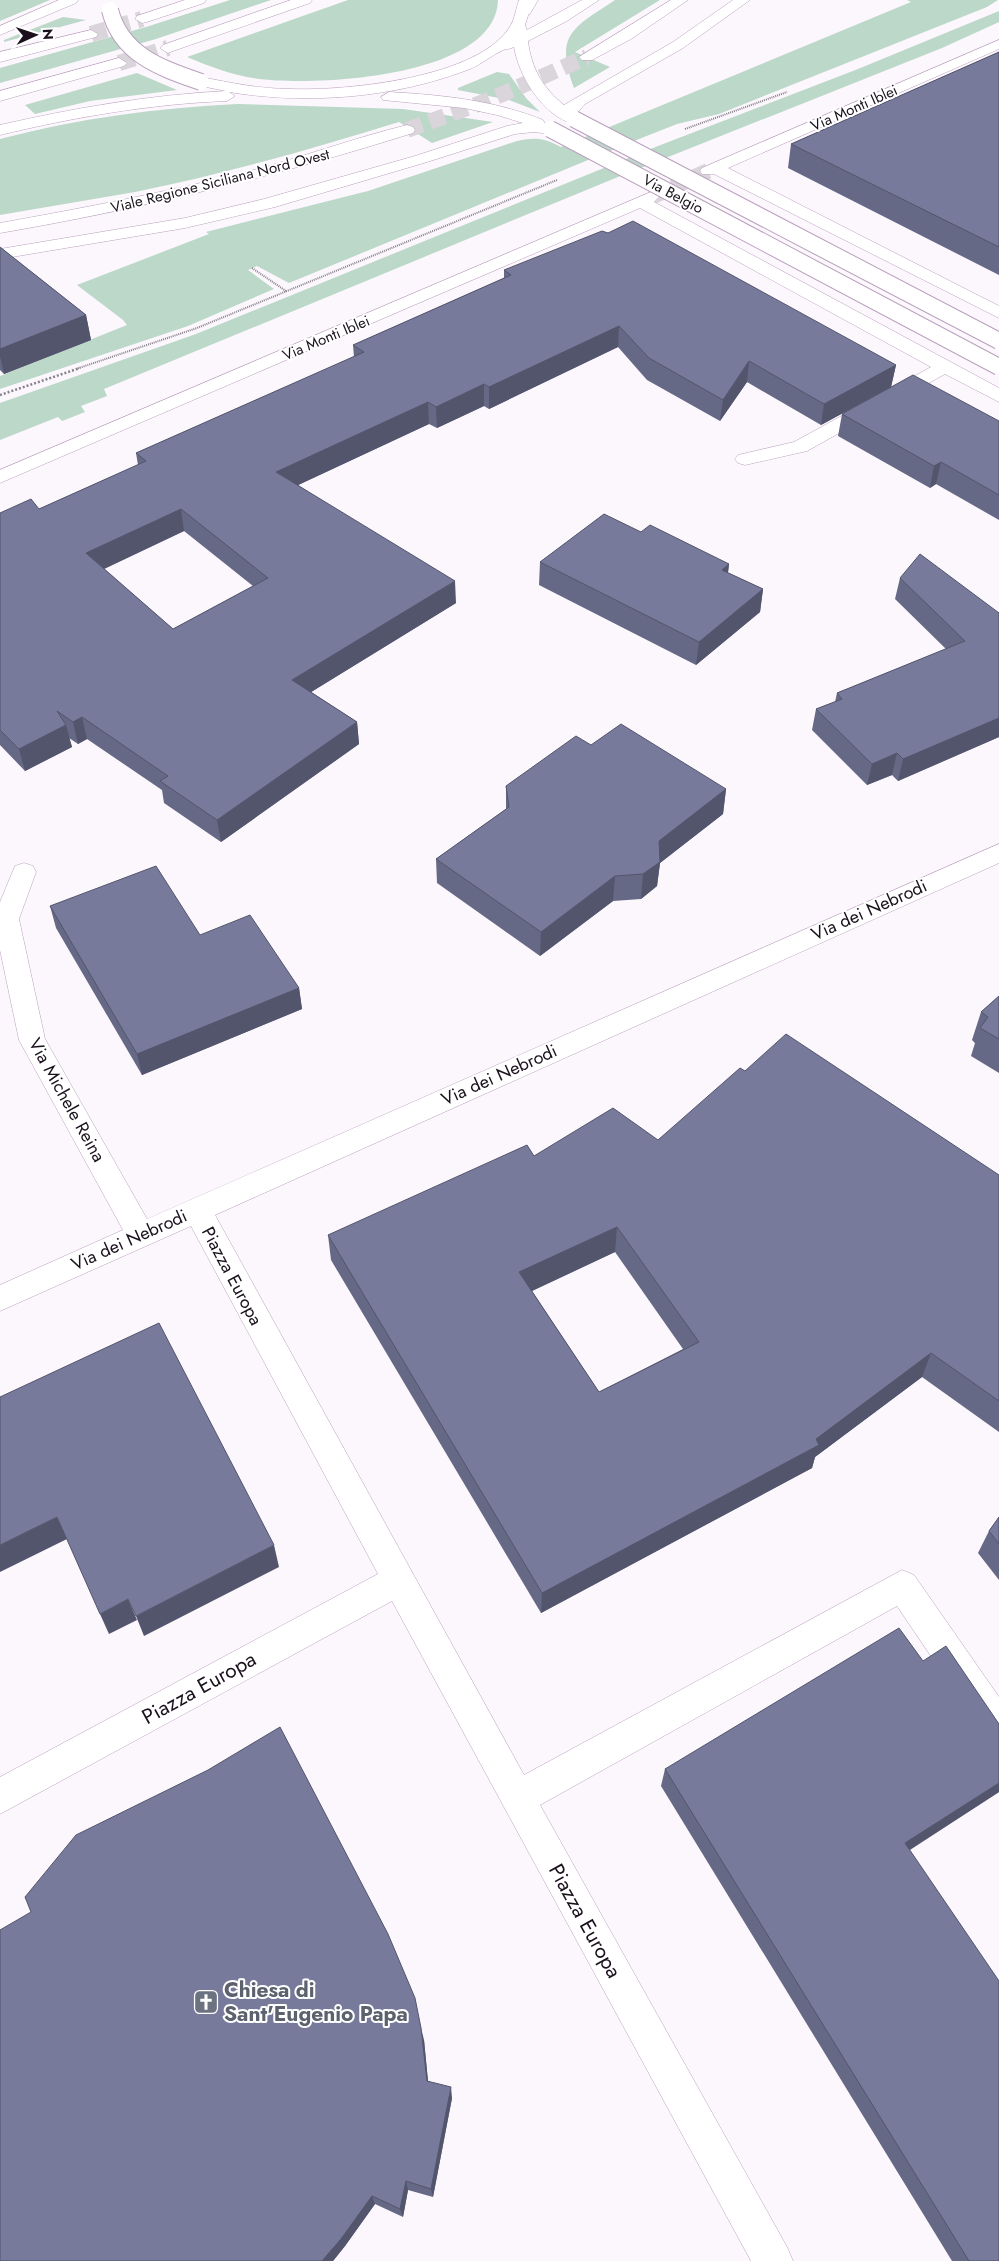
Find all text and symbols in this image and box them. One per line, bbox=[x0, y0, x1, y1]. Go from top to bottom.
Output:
north arrow bbox=[10, 10, 60, 60]
text: N bbox=[38, 28, 58, 40]
street label: Via Monti Iblei bbox=[807, 79, 901, 137]
street label: Viale Regione Siciliana Nord Ovest bbox=[108, 143, 332, 219]
street label: Via Belgio bbox=[639, 169, 707, 219]
street label: Via Monti Iblei bbox=[279, 310, 373, 366]
street label: Via dei Nebrodi bbox=[807, 873, 931, 947]
street label: Via Michele Reina bbox=[22, 1033, 112, 1167]
street label: Via dei Nebrodi bbox=[437, 1038, 561, 1112]
street label: Via dei Nebrodi bbox=[67, 1203, 191, 1277]
street label: Piazza Europa bbox=[195, 1222, 269, 1330]
street label: Piazza Europa bbox=[136, 1644, 262, 1732]
street label: Piazza Europa bbox=[541, 1858, 629, 1984]
place label: Chiesa di Sant'Eugenio Papa bbox=[224, 1975, 408, 2029]
church icon: Chiesa di Sant'Eugenio Papa bbox=[193, 1989, 219, 2015]

